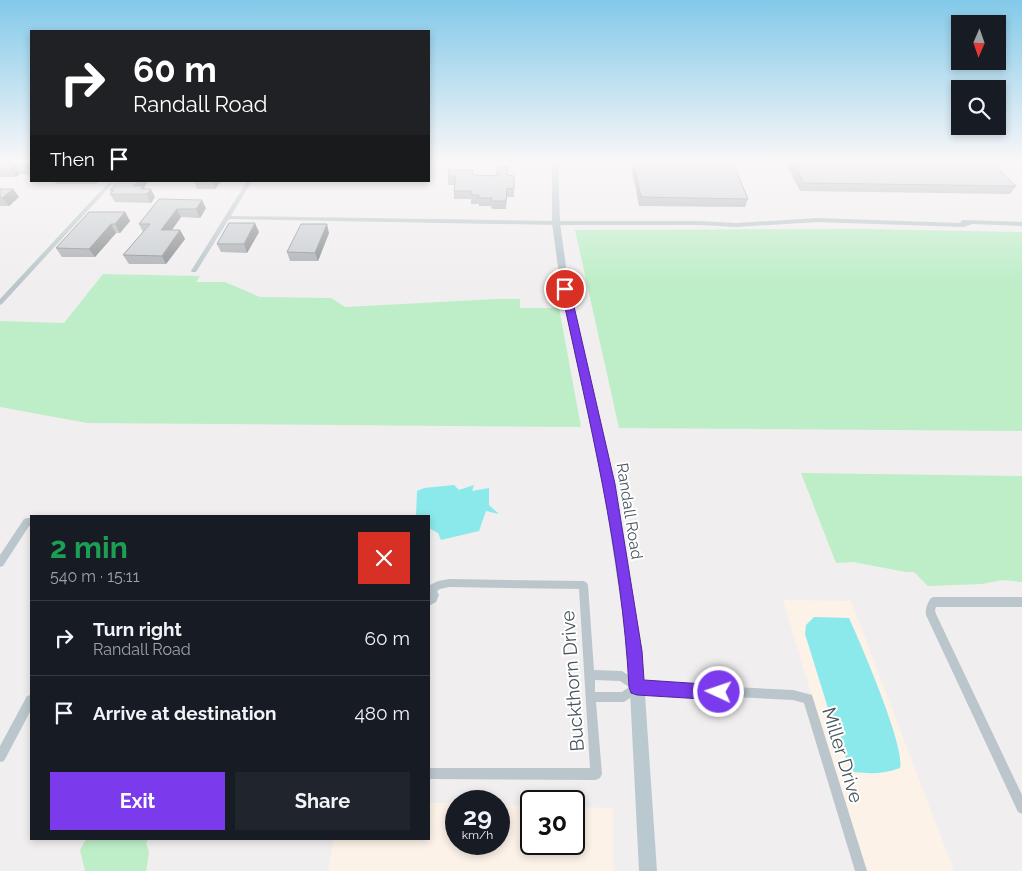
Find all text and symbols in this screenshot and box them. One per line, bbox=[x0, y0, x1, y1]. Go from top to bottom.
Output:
north arrow bbox=[951, 15, 1006, 70]
map controls bbox=[951, 15, 1006, 135]
text: 60 m bbox=[133, 49, 217, 90]
icon: right bbox=[50, 50, 115, 115]
button: search bbox=[951, 80, 1006, 135]
text: Randall Road bbox=[133, 91, 267, 117]
icon: arrive bbox=[105, 145, 133, 173]
text: Then bbox=[50, 148, 95, 170]
pin bbox=[544, 268, 586, 310]
icon: arrive bbox=[551, 275, 579, 303]
street label: Randall Road bbox=[612, 461, 647, 561]
text: 2 min bbox=[50, 530, 128, 565]
button: close bbox=[358, 532, 410, 584]
text: 540 m · 15:11 bbox=[50, 567, 140, 586]
street label: Buckthorn Drive bbox=[556, 610, 588, 752]
text: Turn right bbox=[93, 618, 182, 640]
icon: right bbox=[50, 624, 78, 652]
text: 60 m bbox=[365, 627, 410, 649]
text: Randall Road bbox=[93, 640, 191, 659]
position arrow bbox=[692, 665, 744, 717]
icon: arrive bbox=[50, 699, 78, 727]
text: Arrive at destination bbox=[93, 702, 277, 724]
text: 480 m bbox=[354, 702, 410, 724]
street label: Miller Drive bbox=[818, 705, 868, 805]
button: Exit bbox=[50, 772, 225, 830]
button: Share bbox=[235, 772, 410, 830]
speed limit sign: 30 bbox=[520, 790, 585, 855]
text: 29 bbox=[463, 801, 492, 831]
text: km/h bbox=[462, 828, 493, 842]

